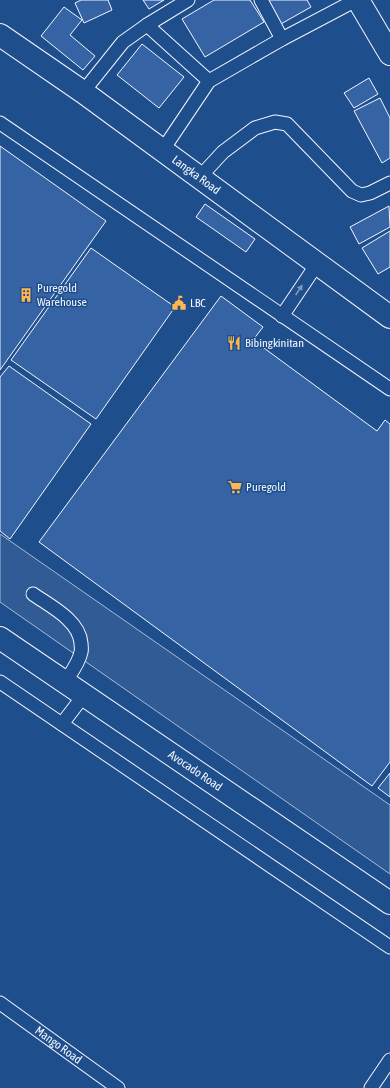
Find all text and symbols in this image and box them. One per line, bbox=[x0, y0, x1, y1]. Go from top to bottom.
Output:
street label: Langka Road bbox=[169, 153, 223, 197]
place label: Puregold Warehouse bbox=[37, 281, 87, 309]
one-way arrow bbox=[295, 284, 303, 295]
building icon: Puregold Warehouse bbox=[18, 287, 34, 303]
public building icon: LBC bbox=[171, 295, 187, 311]
place label: LBC bbox=[190, 296, 206, 310]
restaurant icon: Bibingkinitan bbox=[226, 335, 242, 351]
place label: Bibingkinitan bbox=[245, 336, 304, 350]
supermarket icon: Puregold bbox=[227, 479, 243, 495]
place label: Puregold bbox=[246, 480, 286, 494]
street label: Avocado Road bbox=[165, 747, 225, 794]
street label: Mango Road bbox=[32, 1023, 85, 1067]

